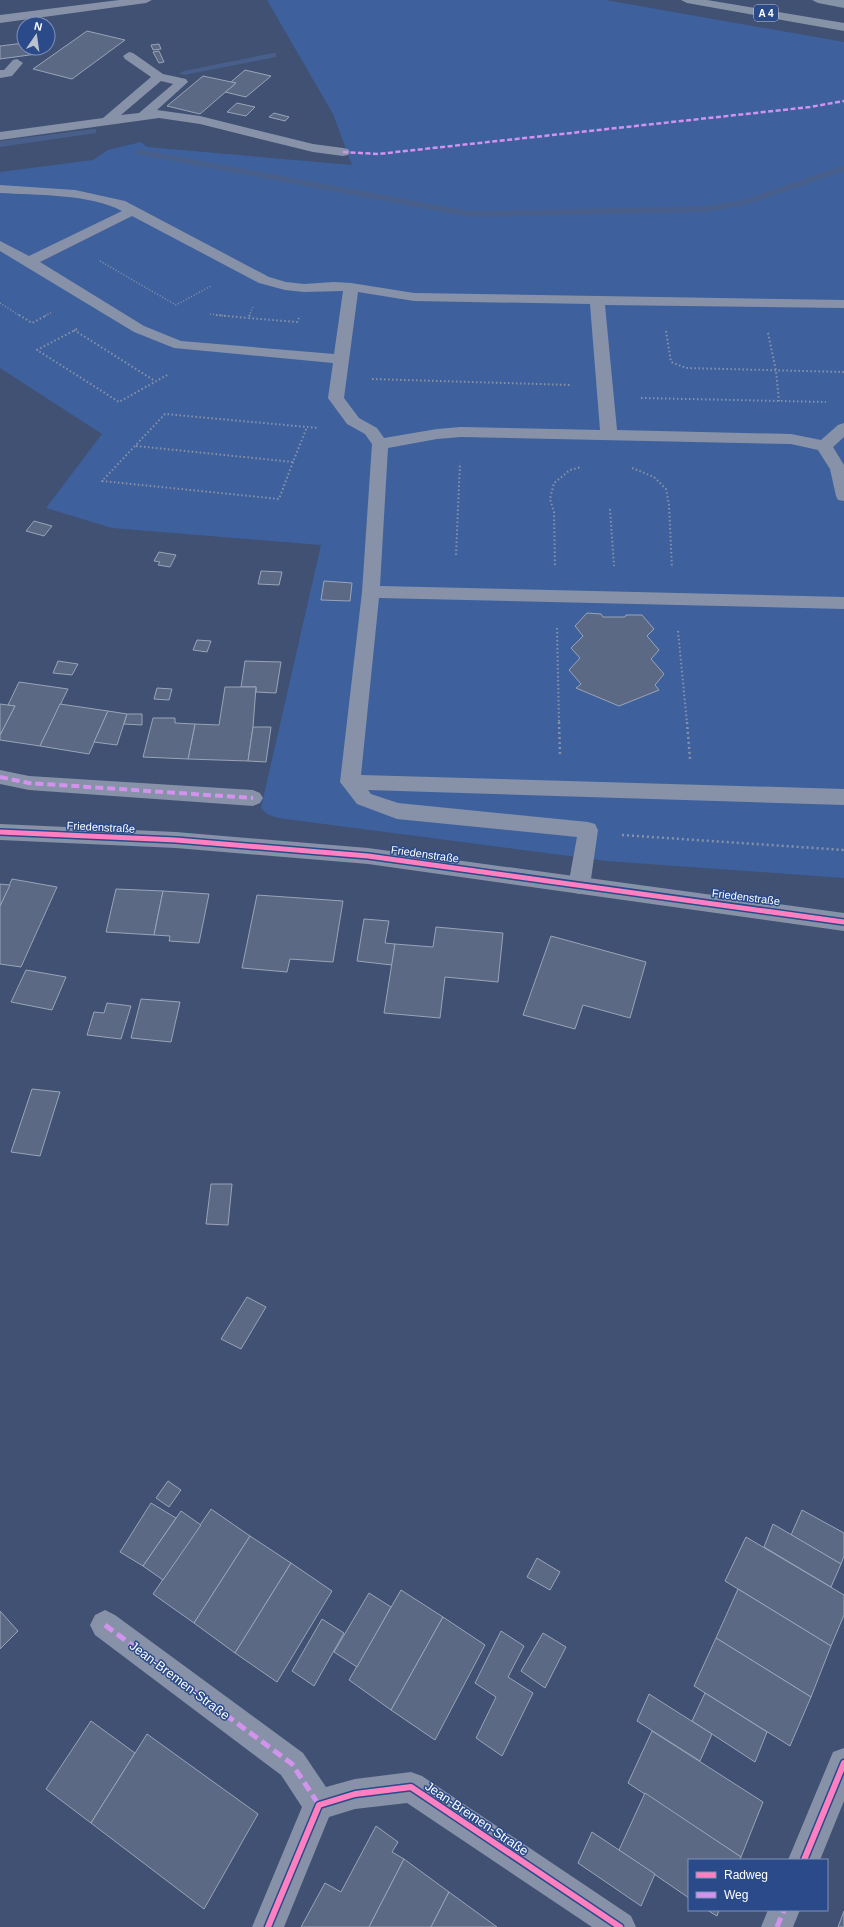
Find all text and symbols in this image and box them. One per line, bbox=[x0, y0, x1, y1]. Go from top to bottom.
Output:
road number: A 4 bbox=[754, 5, 778, 21]
north arrow bbox=[16, 16, 56, 56]
text: N bbox=[33, 20, 44, 33]
street label: Friedenstraße bbox=[66, 819, 136, 835]
street label: Friedenstraße bbox=[390, 843, 460, 865]
street label: Friedenstraße bbox=[711, 887, 781, 907]
street label: Jean-Bremen-Straße bbox=[127, 1638, 233, 1723]
street label: Jean-Bremen-Straße bbox=[422, 1778, 531, 1859]
legend bbox=[688, 1859, 828, 1911]
text: Radweg bbox=[724, 1868, 768, 1882]
text: Weg bbox=[724, 1888, 748, 1902]

